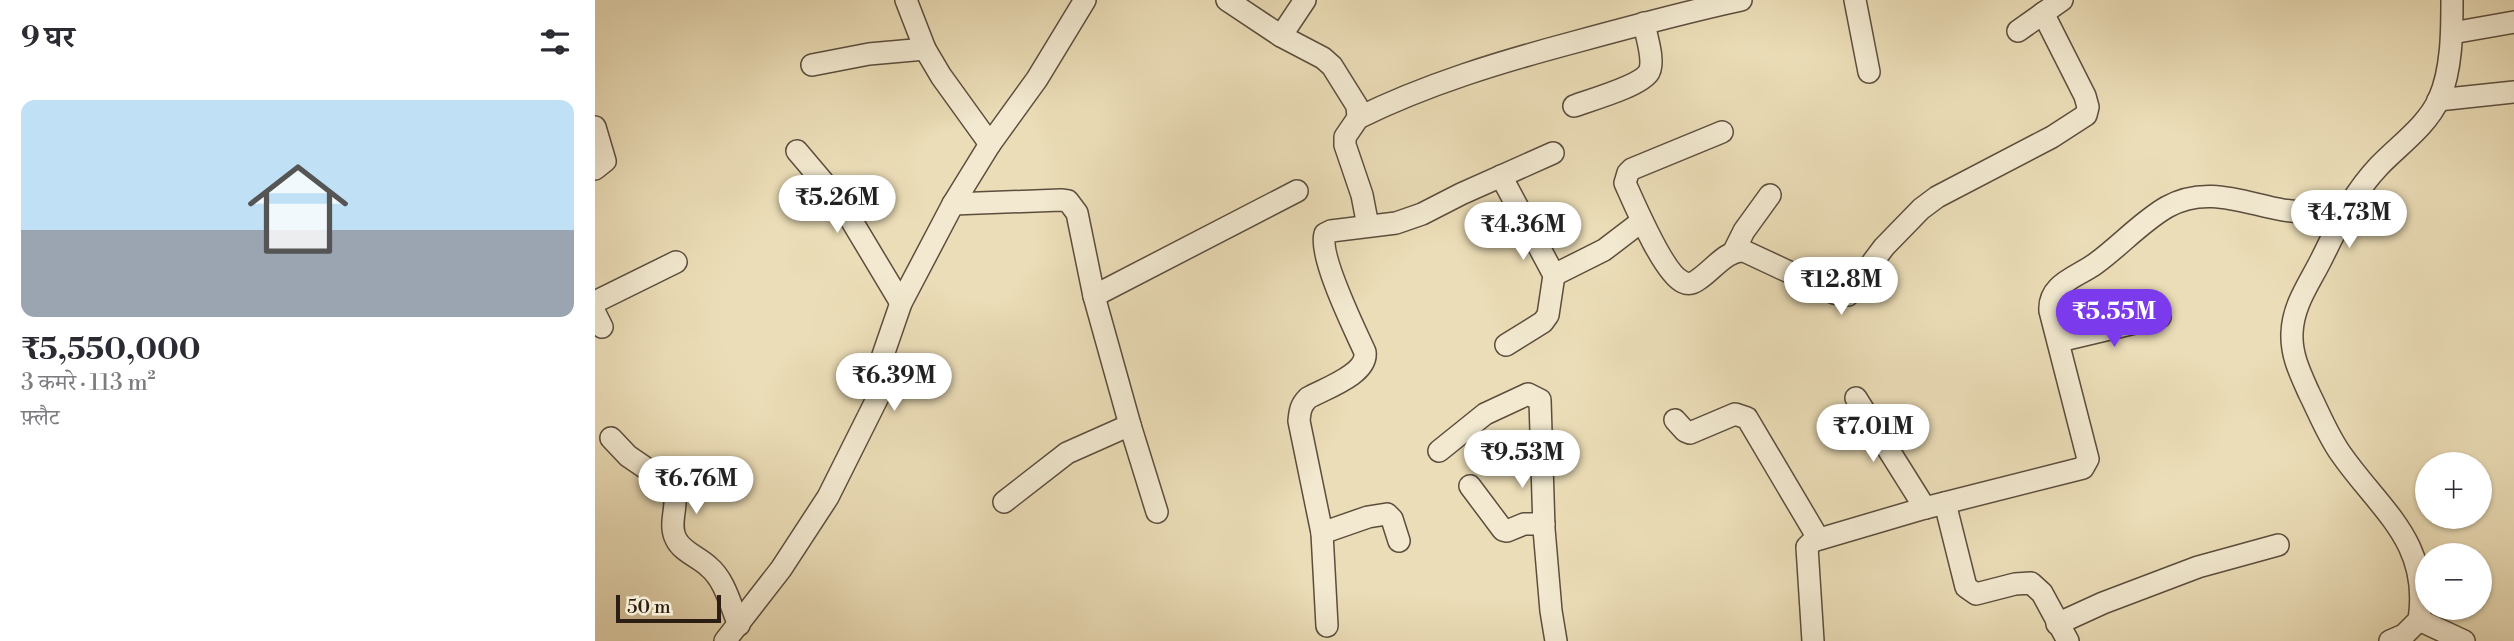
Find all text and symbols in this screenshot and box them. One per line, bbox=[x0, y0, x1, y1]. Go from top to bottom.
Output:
text: 9 घर bbox=[21, 19, 75, 57]
icon: filters bbox=[536, 23, 574, 61]
icon: home bbox=[235, 146, 361, 272]
pin: ₹5.26M bbox=[780, 176, 894, 235]
text: ₹5.26M bbox=[795, 184, 879, 212]
pin: ₹4.73M bbox=[2292, 190, 2406, 250]
text: ₹4.73M bbox=[2307, 199, 2391, 227]
pin: ₹4.36M bbox=[1466, 202, 1580, 262]
text: ₹4.36M bbox=[1480, 211, 1566, 239]
pin: ₹12.8M bbox=[1784, 258, 1898, 317]
text: ₹12.8M bbox=[1800, 266, 1882, 294]
pin: ₹5.55M bbox=[2057, 290, 2171, 349]
text: ₹5.55M bbox=[2072, 298, 2156, 326]
text: ₹5,550,000 bbox=[21, 331, 201, 369]
pin: ₹6.39M bbox=[837, 354, 951, 413]
text: ₹6.39M bbox=[852, 362, 936, 390]
text: 3 कमरे · 113 m² bbox=[21, 369, 156, 397]
text: फ़्लैट bbox=[21, 404, 59, 432]
pin: ₹7.01M bbox=[1816, 405, 1930, 464]
text: ₹7.01M bbox=[1832, 413, 1914, 441]
pin: ₹9.53M bbox=[1465, 430, 1579, 490]
text: ₹9.53M bbox=[1480, 439, 1564, 467]
map controls bbox=[2415, 452, 2492, 620]
button: + bbox=[2415, 452, 2492, 529]
pin: ₹6.76M bbox=[639, 456, 753, 516]
text: ₹6.76M bbox=[654, 465, 738, 493]
button: − bbox=[2415, 543, 2492, 620]
scale bar bbox=[616, 592, 721, 624]
text: 50 m bbox=[627, 595, 671, 619]

